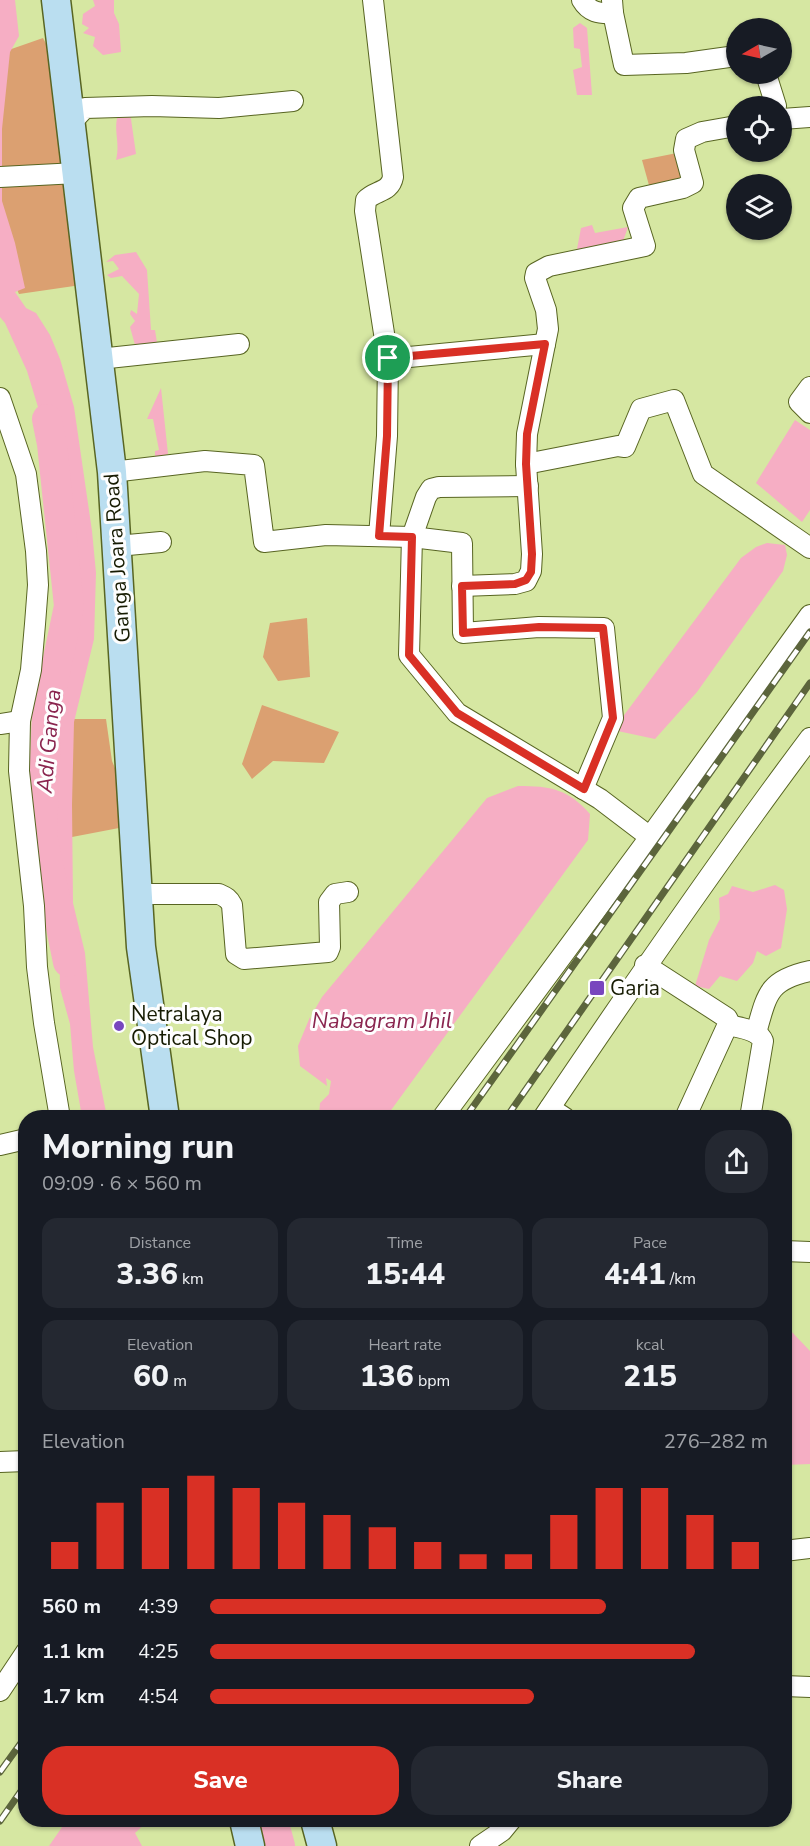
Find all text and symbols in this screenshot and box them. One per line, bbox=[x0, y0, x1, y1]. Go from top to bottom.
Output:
north arrow bbox=[726, 18, 792, 84]
map controls bbox=[726, 18, 792, 240]
button: locate bbox=[726, 96, 792, 162]
button: layers bbox=[726, 174, 792, 240]
pin bbox=[362, 332, 413, 383]
icon: arrive bbox=[371, 341, 404, 374]
street label: Ganga Joara Road bbox=[97, 472, 137, 644]
water label: Adi Ganga bbox=[29, 688, 68, 795]
place label: Garia bbox=[610, 974, 660, 1002]
marker: Garia bbox=[588, 979, 606, 997]
place label: Netralaya Optical Shop bbox=[131, 1000, 253, 1052]
water label: Nabagram Jhil bbox=[312, 1006, 452, 1036]
marker: Netralaya Optical Shop bbox=[112, 1019, 126, 1033]
text: Morning run bbox=[42, 1125, 234, 1170]
button: share bbox=[705, 1130, 768, 1193]
text: 09:09 · 6 × 560 m bbox=[42, 1170, 202, 1197]
text: Distance bbox=[129, 1232, 191, 1254]
text: Time bbox=[387, 1232, 423, 1254]
text: Pace bbox=[633, 1232, 667, 1254]
text: 3.36 bbox=[116, 1254, 178, 1295]
text: 15:44 bbox=[365, 1254, 445, 1295]
text: 4:41 bbox=[604, 1254, 666, 1295]
text: km bbox=[178, 1268, 204, 1290]
text: /km bbox=[666, 1268, 696, 1290]
text: Elevation bbox=[127, 1334, 193, 1356]
text: Heart rate bbox=[368, 1334, 442, 1356]
text: kcal bbox=[636, 1334, 664, 1356]
text: 60 bbox=[133, 1356, 169, 1397]
text: 136 bbox=[360, 1356, 414, 1397]
text: 215 bbox=[623, 1356, 677, 1397]
text: m bbox=[169, 1370, 187, 1392]
text: bpm bbox=[414, 1370, 450, 1392]
text: Elevation bbox=[42, 1428, 125, 1455]
text: 276–282 m bbox=[664, 1428, 768, 1455]
text: 560 m bbox=[42, 1593, 101, 1620]
text: 4:39 bbox=[138, 1593, 179, 1620]
text: 1.1 km bbox=[42, 1638, 105, 1665]
text: 4:25 bbox=[138, 1638, 179, 1665]
text: 1.7 km bbox=[42, 1683, 105, 1710]
text: 4:54 bbox=[138, 1683, 179, 1710]
button: Save bbox=[42, 1746, 399, 1815]
button: Share bbox=[411, 1746, 768, 1815]

